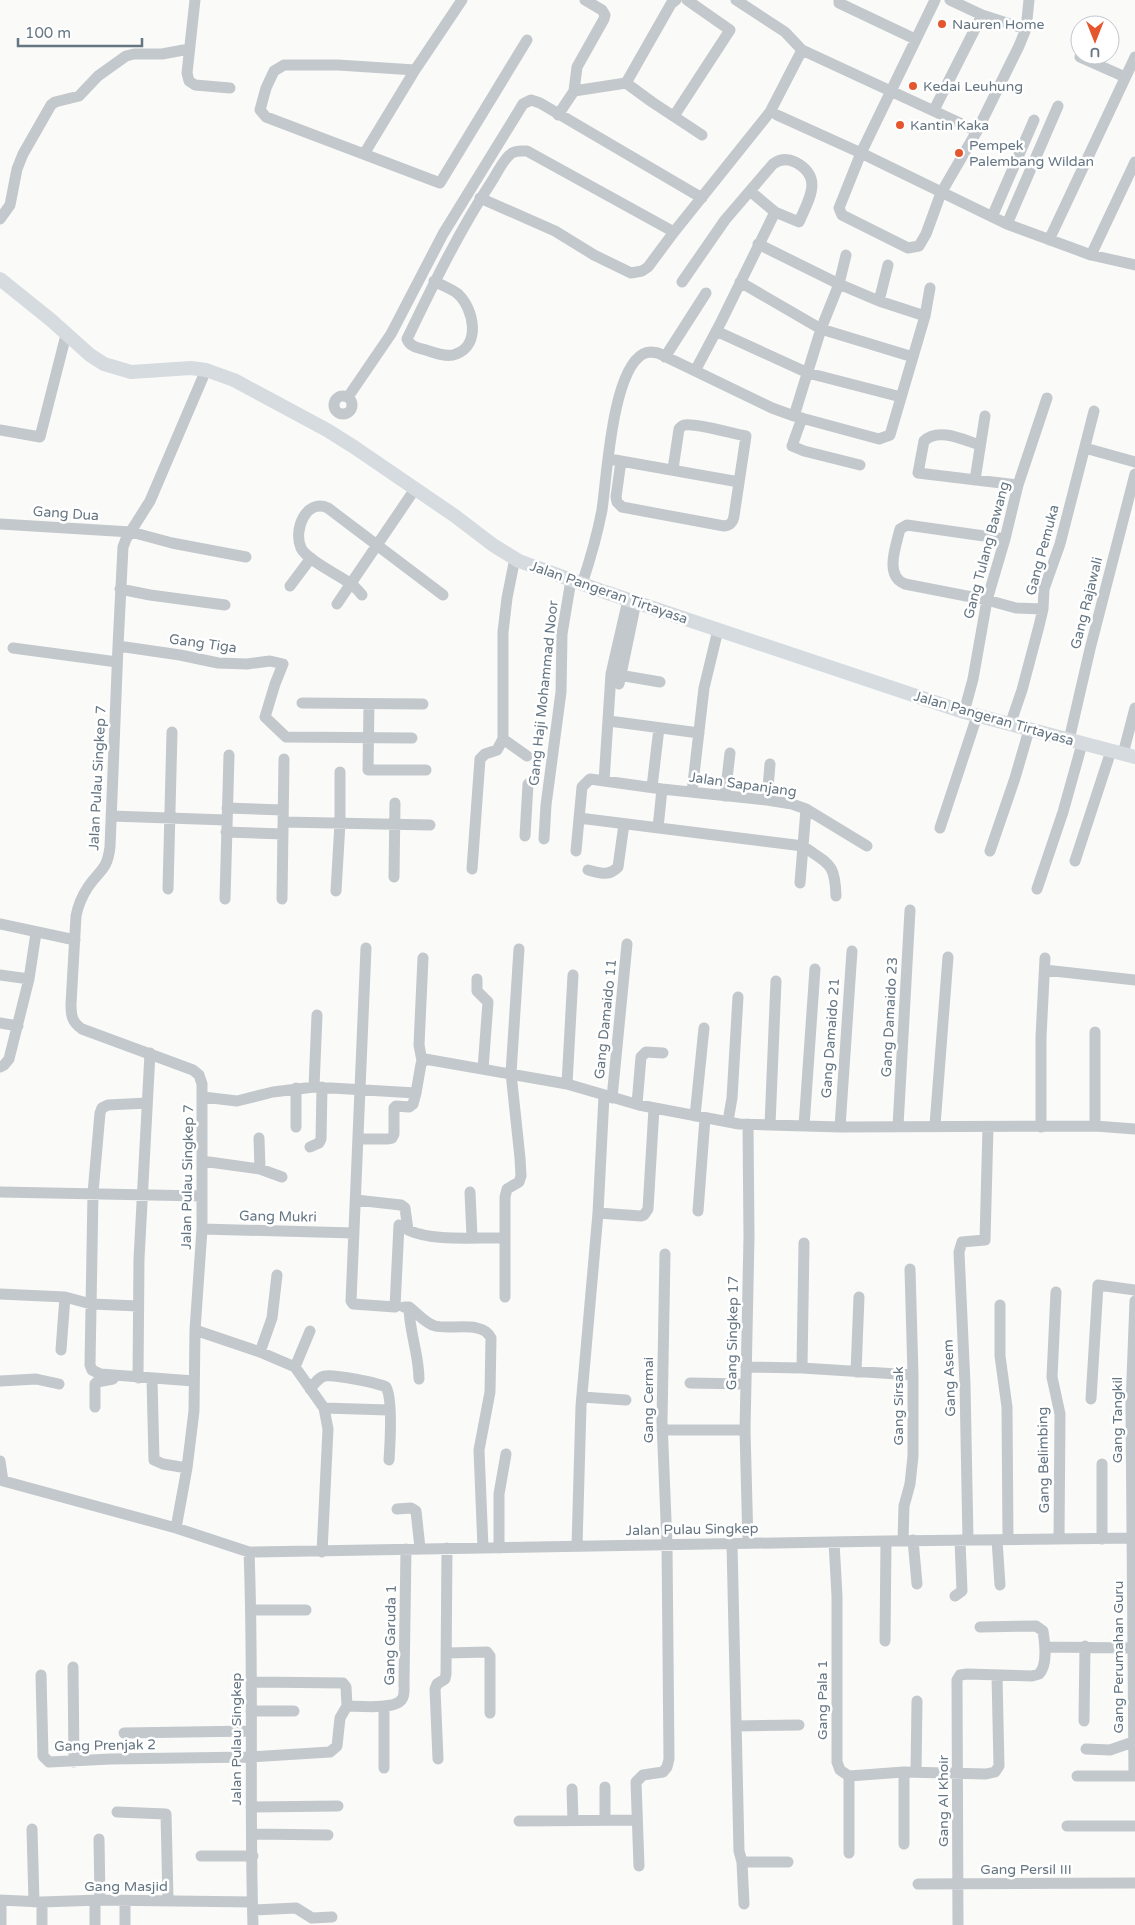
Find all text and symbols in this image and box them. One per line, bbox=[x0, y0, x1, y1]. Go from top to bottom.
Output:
scale bar bbox=[18, 15, 141, 47]
north arrow bbox=[1070, 15, 1120, 65]
place label: Nauren Home bbox=[952, 16, 1045, 33]
marker: Nauren Home bbox=[936, 18, 948, 30]
text: 100 m bbox=[25, 24, 71, 42]
text: U bbox=[1090, 44, 1100, 61]
place label: Kedai Leuhung bbox=[923, 78, 1023, 95]
marker: Kedai Leuhung bbox=[907, 80, 919, 92]
place label: Kantin Kaka bbox=[910, 117, 989, 134]
marker: Kantin Kaka bbox=[894, 119, 906, 131]
place label: Pempek Palembang Wildan bbox=[969, 137, 1094, 170]
marker: Pempek Palembang Wildan bbox=[953, 147, 965, 159]
street label: Gang Tulang Bawang bbox=[960, 479, 1013, 621]
street label: Gang Dua bbox=[32, 503, 100, 524]
street label: Gang Pemuka bbox=[1022, 503, 1063, 597]
street label: Gang Rajawali bbox=[1067, 555, 1106, 651]
street label: Jalan Pangeran Tirtayasa bbox=[528, 557, 690, 627]
street label: Gang Haji Mohammad Noor bbox=[525, 599, 562, 787]
street label: Gang Tiga bbox=[168, 630, 238, 657]
street label: Jalan Pangeran Tirtayasa bbox=[912, 687, 1076, 749]
street label: Jalan Pulau Singkep 7 bbox=[85, 705, 110, 851]
street label: Jalan Sapanjang bbox=[688, 769, 798, 800]
street label: Gang Damaido 23 bbox=[878, 956, 901, 1078]
street label: Gang Damaido 11 bbox=[591, 958, 620, 1080]
street label: Gang Damaido 21 bbox=[818, 977, 843, 1099]
street label: Jalan Pulau Singkep 7 bbox=[178, 1104, 197, 1250]
street label: Gang Mukri bbox=[239, 1207, 317, 1226]
street label: Gang Singkep 17 bbox=[723, 1276, 742, 1390]
street label: Gang Asem bbox=[940, 1339, 959, 1417]
street label: Gang Cermai bbox=[640, 1357, 657, 1443]
street label: Gang Sirsak bbox=[890, 1366, 907, 1446]
street label: Gang Tangkil bbox=[1109, 1377, 1126, 1463]
street label: Gang Belimbing bbox=[1034, 1407, 1053, 1513]
street label: Jalan Pulau Singkep bbox=[625, 1520, 759, 1539]
street label: Gang Perumahan Guru bbox=[1110, 1581, 1127, 1733]
street label: Gang Garuda 1 bbox=[381, 1584, 400, 1686]
street label: Gang Pala 1 bbox=[814, 1660, 831, 1740]
street label: Jalan Pulau Singkep bbox=[228, 1672, 245, 1805]
street label: Gang Prenjak 2 bbox=[54, 1736, 156, 1755]
street label: Gang Al Khoir bbox=[935, 1754, 952, 1847]
street label: Gang Persil III bbox=[980, 1861, 1072, 1878]
street label: Gang Masjid bbox=[84, 1878, 168, 1895]

